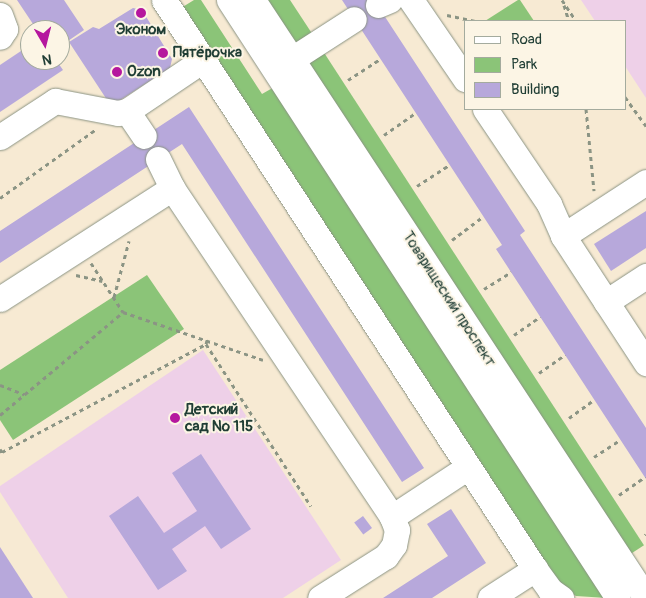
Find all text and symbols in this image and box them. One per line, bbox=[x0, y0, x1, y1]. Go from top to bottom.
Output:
marker: Эконом bbox=[135, 7, 147, 19]
north arrow bbox=[20, 20, 70, 70]
legend bbox=[463, 20, 626, 110]
place label: Эконом bbox=[116, 21, 166, 39]
text: Road bbox=[511, 30, 542, 49]
place label: Пятёрочка bbox=[173, 44, 242, 62]
marker: Пятёрочка bbox=[157, 47, 169, 59]
text: N bbox=[41, 50, 53, 68]
text: Park bbox=[511, 55, 537, 74]
place label: Ozon bbox=[127, 63, 161, 81]
marker: Ozon bbox=[111, 66, 123, 78]
text: Building bbox=[511, 80, 559, 99]
street label: Товарищеский проспект bbox=[399, 228, 499, 370]
place label: Детский сад № 115 bbox=[185, 400, 253, 435]
marker: Детский сад № 115 bbox=[169, 412, 181, 424]

